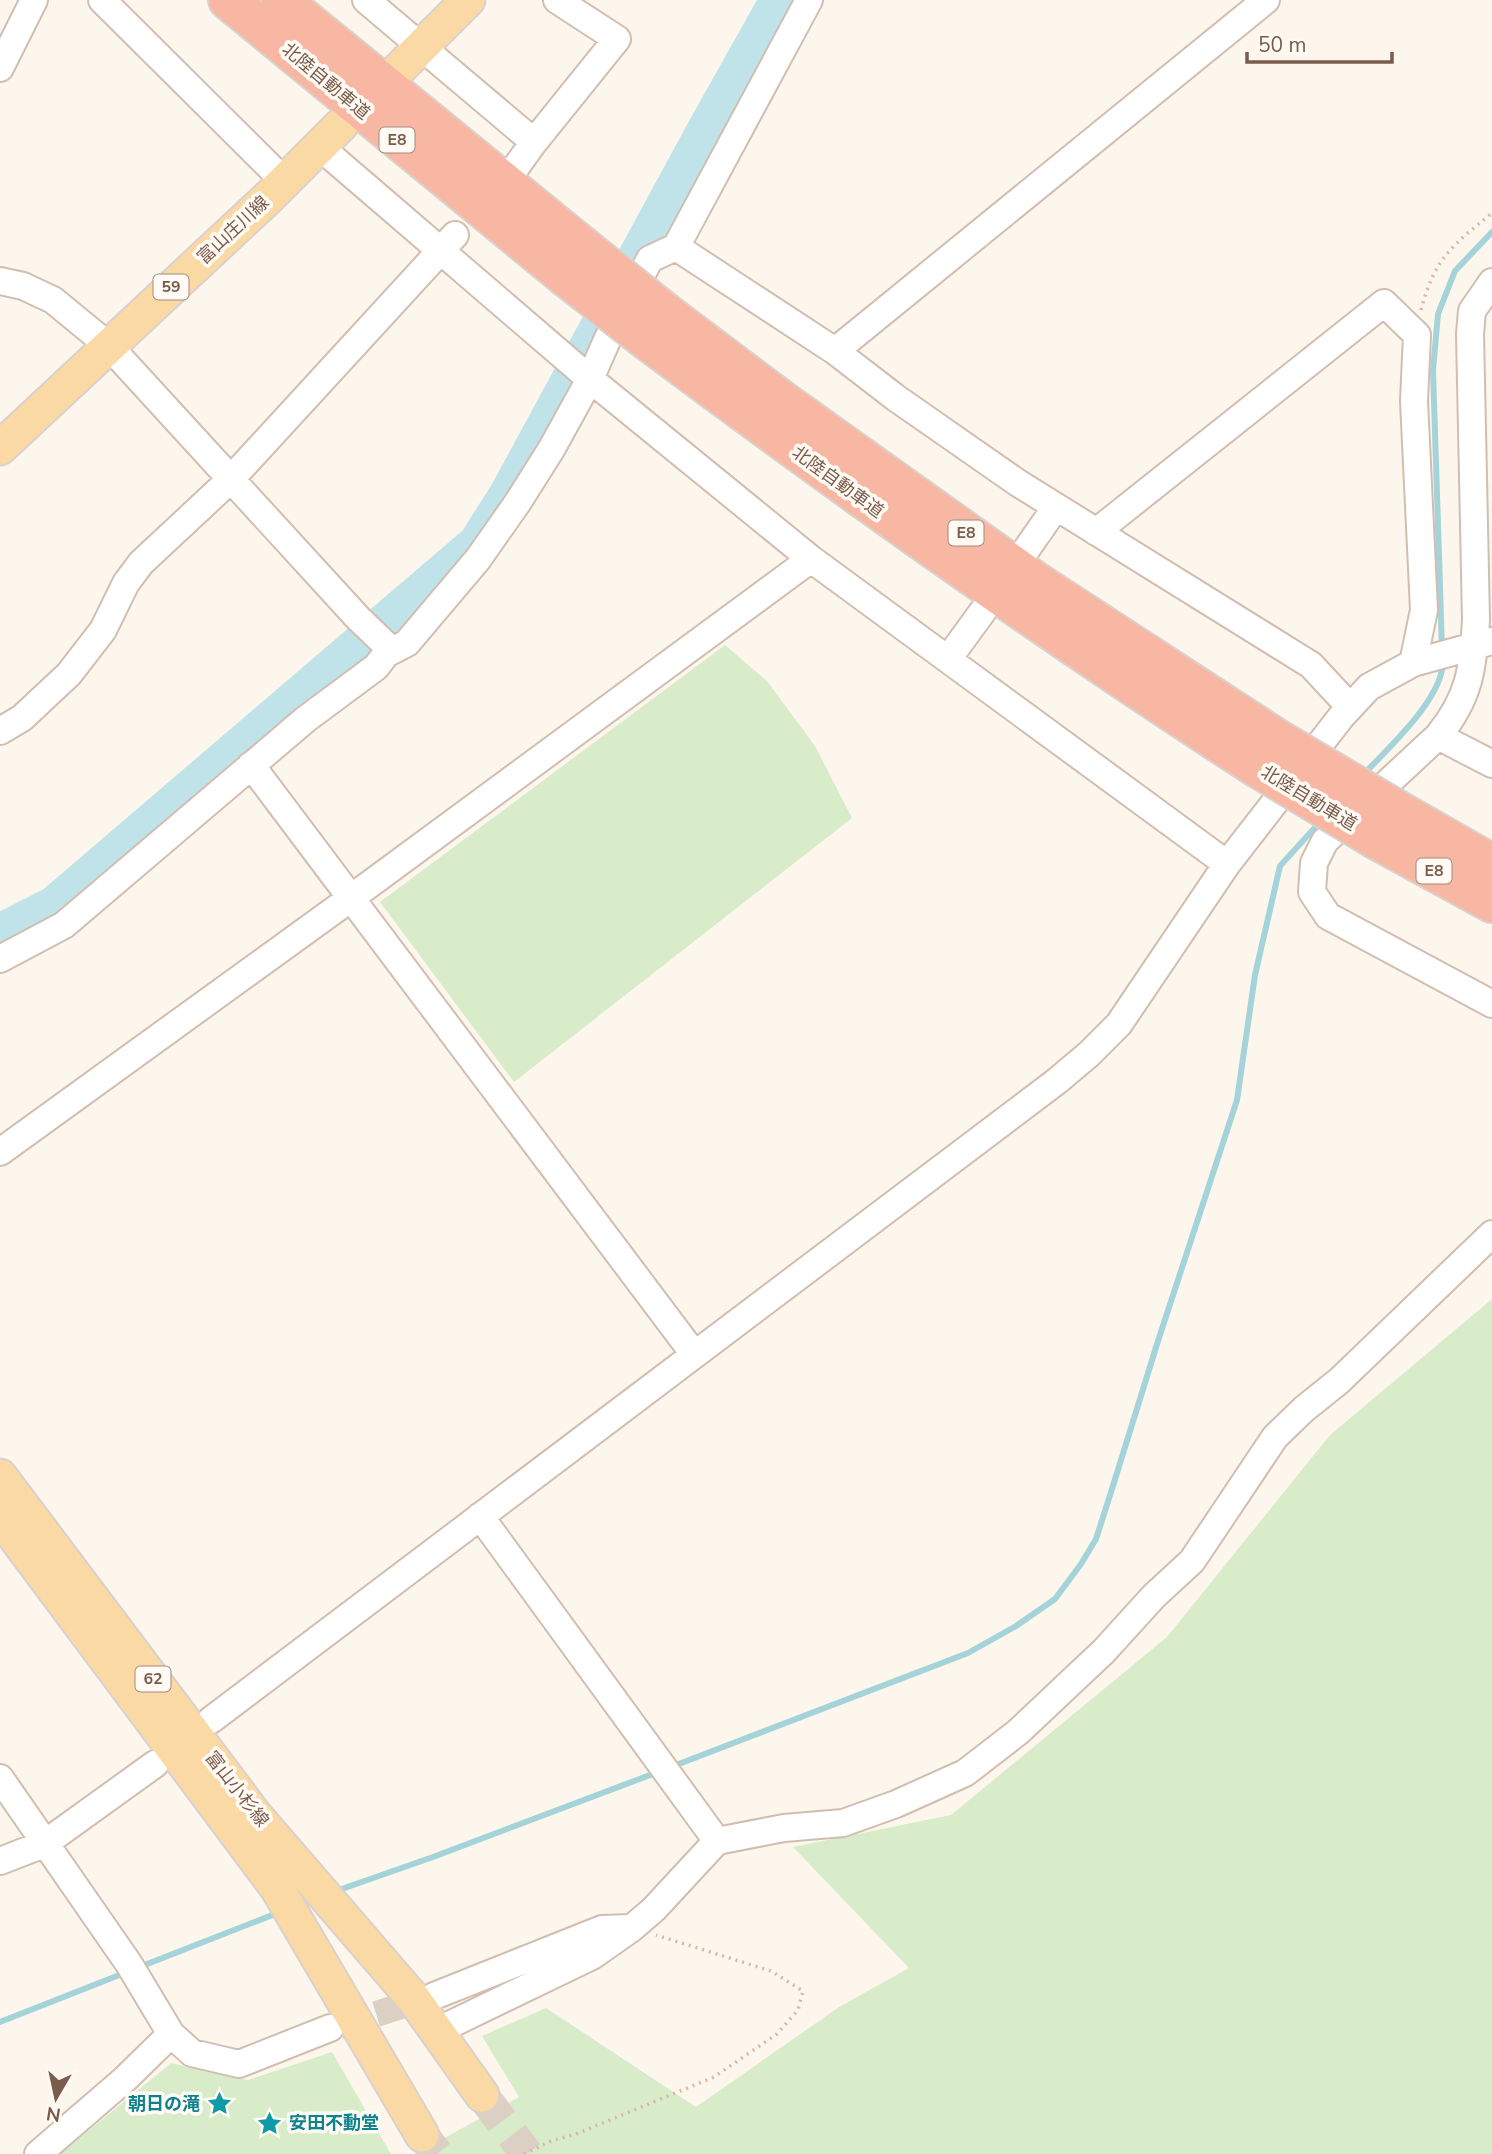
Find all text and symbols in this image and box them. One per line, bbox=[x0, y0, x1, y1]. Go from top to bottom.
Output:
scale bar bbox=[1247, 21, 1392, 65]
text: 50 m bbox=[1258, 31, 1307, 59]
street label: 北陸自動車道 bbox=[277, 37, 375, 125]
road number: E8 bbox=[380, 128, 414, 152]
street label: 富山庄川線 bbox=[192, 191, 274, 269]
road number: 59 bbox=[154, 274, 188, 300]
street label: 北陸自動車道 bbox=[787, 441, 889, 523]
road number: E8 bbox=[948, 520, 984, 546]
street label: 北陸自動車道 bbox=[1257, 760, 1361, 836]
road number: E8 bbox=[1416, 858, 1452, 884]
road number: 62 bbox=[136, 1666, 170, 1692]
street label: 富山小杉線 bbox=[200, 1746, 274, 1832]
north arrow bbox=[21, 2063, 91, 2133]
place icon: 朝日の滝 bbox=[206, 2090, 234, 2118]
place label: 朝日の滝 bbox=[128, 2092, 200, 2116]
text: N bbox=[44, 2100, 63, 2128]
place icon: 安田不動堂 bbox=[255, 2109, 283, 2137]
place label: 安田不動堂 bbox=[289, 2111, 379, 2135]

